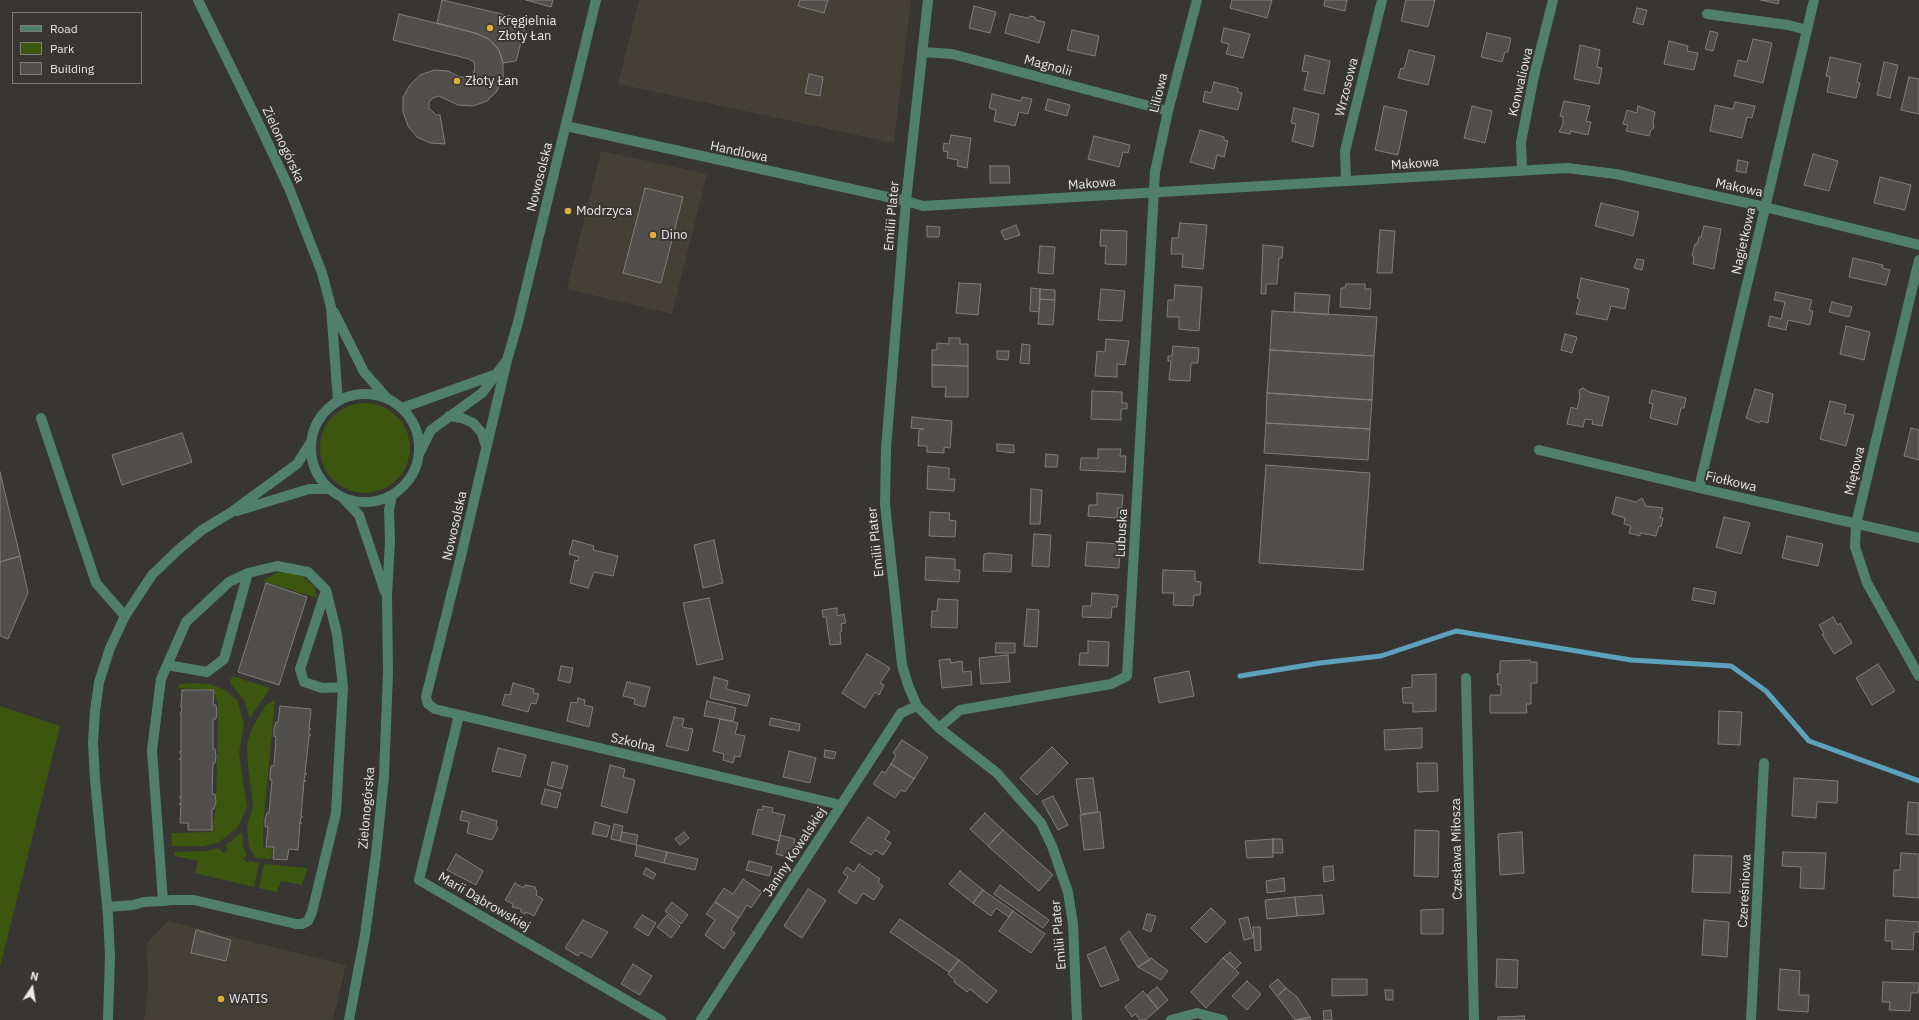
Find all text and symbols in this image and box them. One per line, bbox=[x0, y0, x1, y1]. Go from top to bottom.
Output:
legend bbox=[12, 12, 142, 84]
place label: Kręgielnia Złoty Łan bbox=[498, 13, 556, 44]
text: Road bbox=[50, 21, 78, 36]
marker: Kręgielnia Złoty Łan bbox=[485, 23, 495, 33]
text: Park bbox=[50, 41, 74, 56]
street label: Konwaliowa bbox=[1506, 46, 1536, 118]
street label: Magnolii bbox=[1022, 52, 1074, 80]
street label: Wrzosowa bbox=[1332, 56, 1362, 118]
text: Building bbox=[50, 61, 94, 76]
street label: Liliowa bbox=[1147, 71, 1171, 115]
place label: Złoty Łan bbox=[465, 73, 518, 89]
marker: Złoty Łan bbox=[452, 76, 462, 86]
street label: Zielonogórska bbox=[259, 104, 307, 186]
street label: Handlowa bbox=[709, 138, 769, 166]
street label: Nowosolska bbox=[524, 141, 556, 213]
street label: Makowa bbox=[1390, 155, 1440, 173]
street label: Makowa bbox=[1067, 175, 1117, 193]
street label: Makowa bbox=[1714, 175, 1764, 201]
street label: Emilii Plater bbox=[881, 180, 903, 252]
place label: Modrzyca bbox=[576, 203, 632, 219]
marker: Modrzyca bbox=[563, 206, 573, 216]
street label: Nagietkowa bbox=[1729, 206, 1759, 276]
place label: Dino bbox=[661, 227, 688, 243]
marker: Dino bbox=[648, 230, 658, 240]
street label: Miętowa bbox=[1842, 445, 1868, 497]
street label: Fiołkowa bbox=[1704, 469, 1758, 495]
street label: Nowosolska bbox=[439, 490, 471, 562]
street label: Emilii Plater bbox=[865, 506, 887, 578]
street label: Lubuska bbox=[1113, 508, 1131, 558]
street label: Szkolna bbox=[609, 730, 657, 756]
street label: Zielonogórska bbox=[356, 766, 378, 850]
street label: Czesława Miłosza bbox=[1448, 798, 1466, 900]
street label: Janiny Kowalskiej bbox=[760, 804, 830, 900]
street label: Czereśniowa bbox=[1735, 854, 1755, 928]
street label: Marii Dąbrowskiej bbox=[435, 869, 533, 935]
street label: Emilii Plater bbox=[1048, 899, 1070, 971]
north arrow bbox=[12, 968, 52, 1008]
text: N bbox=[29, 969, 40, 984]
place label: WATIS bbox=[229, 991, 268, 1007]
marker: WATIS bbox=[216, 994, 226, 1004]

